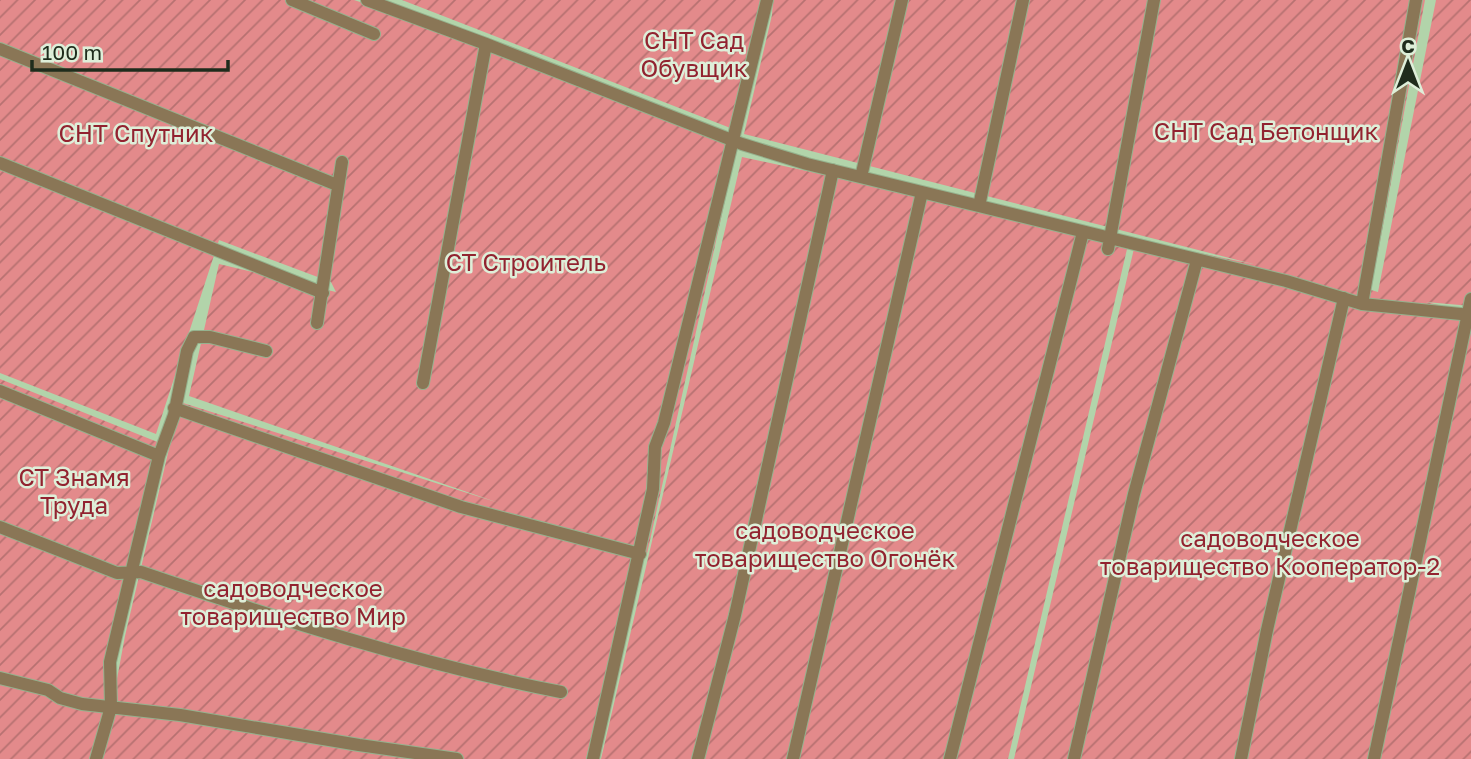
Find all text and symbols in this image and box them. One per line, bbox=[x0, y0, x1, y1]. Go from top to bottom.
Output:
park label: СНТ Сад Обувщик bbox=[640, 25, 748, 82]
scale bar bbox=[32, 28, 228, 72]
north arrow bbox=[1373, 28, 1443, 98]
text: С bbox=[1401, 34, 1415, 57]
text: 100 m bbox=[42, 39, 102, 65]
park label: СНТ Сад Бетонщик bbox=[1154, 116, 1379, 145]
park label: СНТ Спутник bbox=[59, 118, 214, 147]
park label: СТ Строитель bbox=[446, 247, 606, 276]
park label: СТ Знамя Труда bbox=[18, 462, 130, 519]
park label: садоводческое товарищество Огонёк bbox=[695, 515, 956, 572]
park label: садоводческое товарищество Кооператор-2 bbox=[1100, 523, 1440, 580]
park label: садоводческое товарищество Мир bbox=[180, 573, 406, 630]

